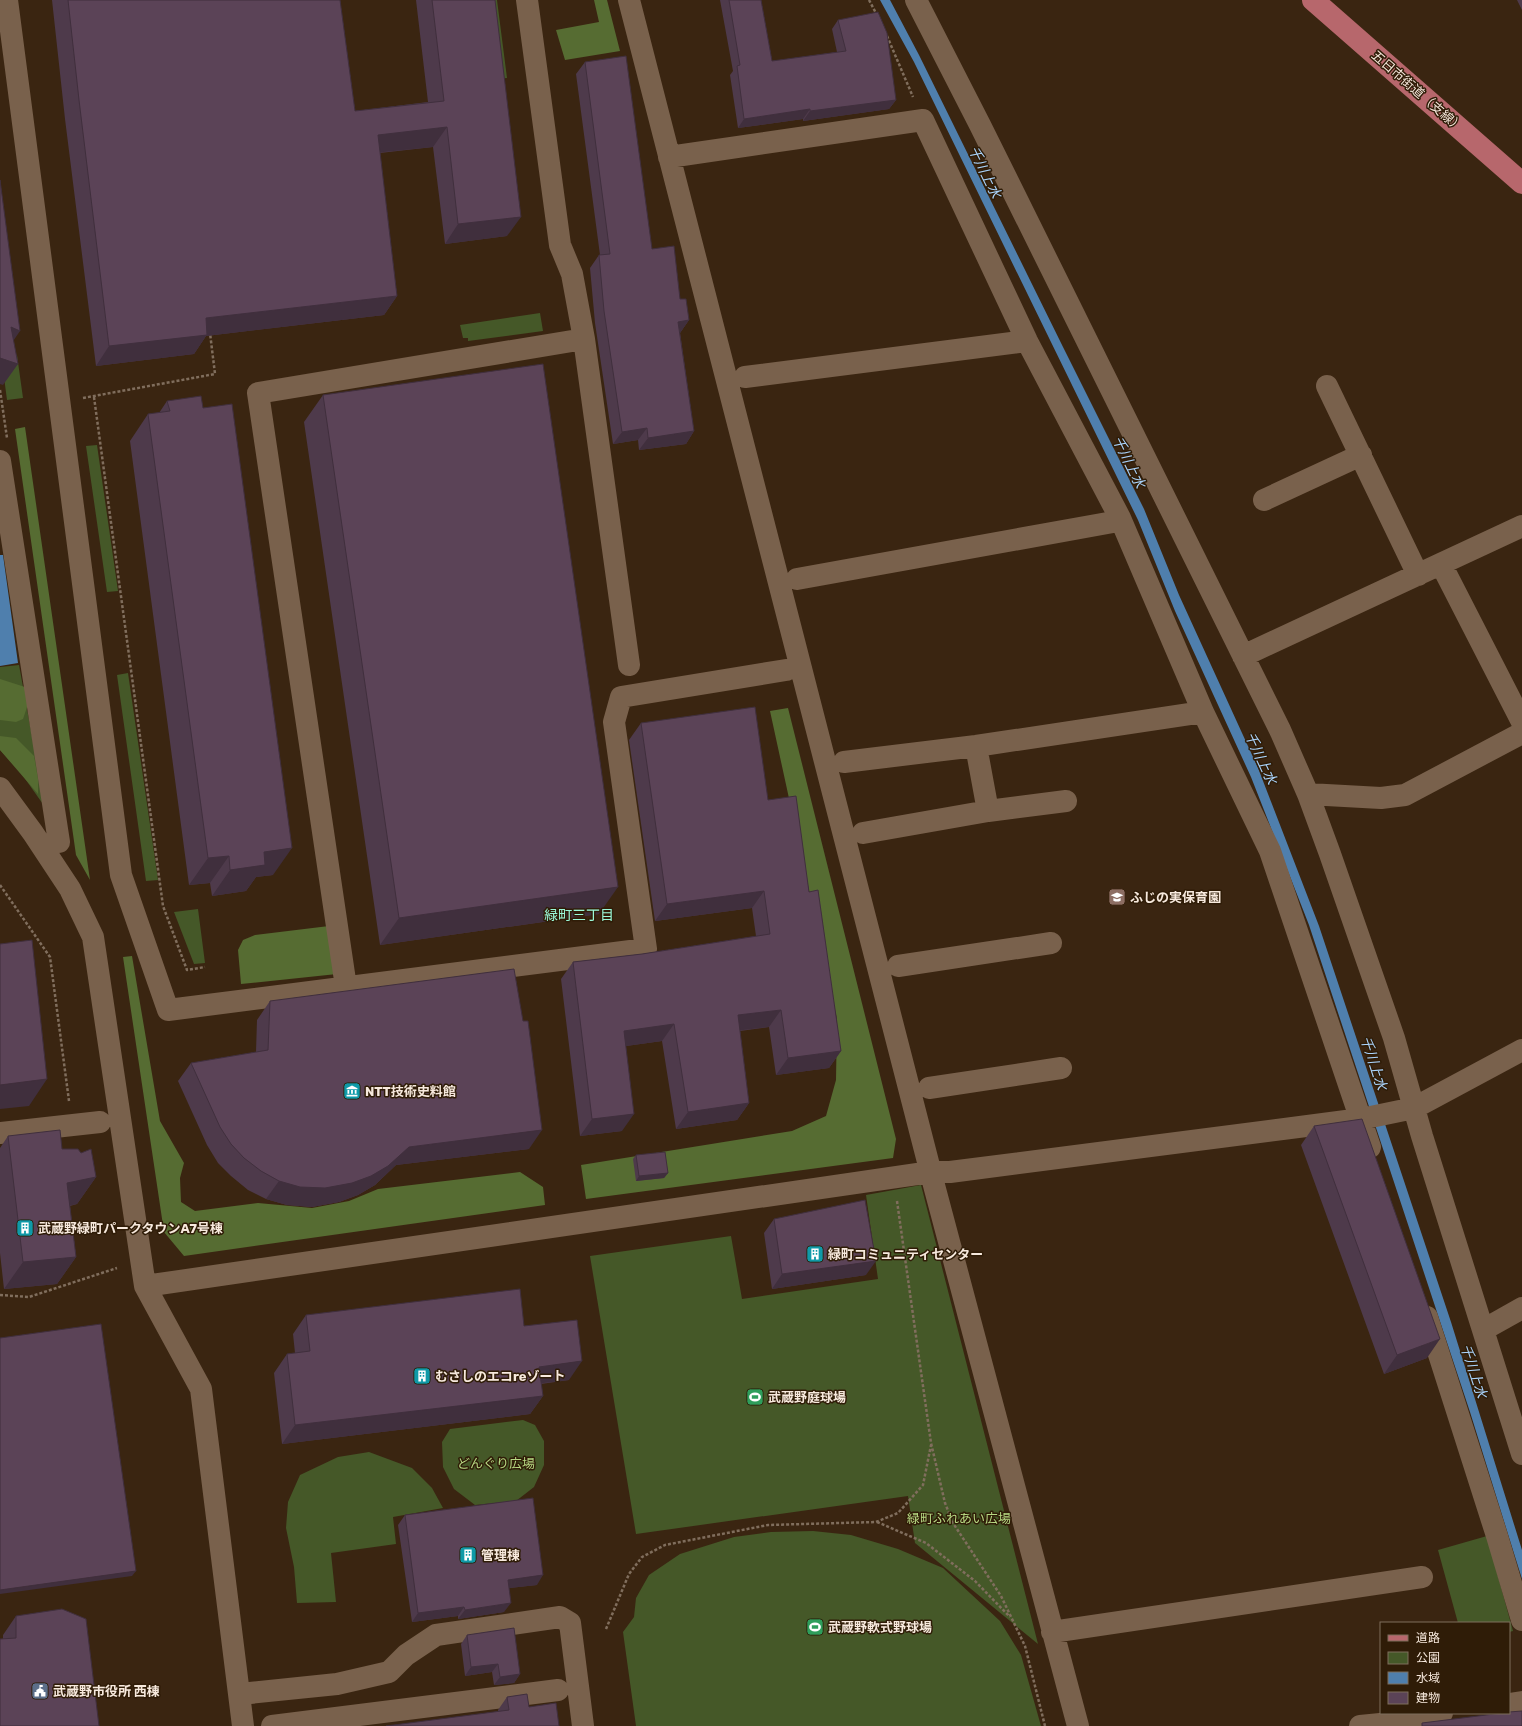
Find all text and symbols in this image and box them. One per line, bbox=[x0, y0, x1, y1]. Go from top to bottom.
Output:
street label: 五日市街道（支線） bbox=[1369, 47, 1467, 135]
water label: 千川上水 bbox=[965, 143, 1005, 203]
water label: 千川上水 bbox=[1109, 433, 1149, 493]
water label: 千川上水 bbox=[1241, 729, 1281, 789]
school or university icon: ふじの実保育園 bbox=[1107, 887, 1127, 907]
place label: ふじの実保育園 bbox=[1130, 890, 1221, 905]
district label: 緑町三丁目 bbox=[544, 907, 614, 924]
water label: 千川上水 bbox=[1357, 1034, 1391, 1094]
museum icon: NTT技術史料館 bbox=[342, 1081, 362, 1101]
place label: NTT技術史料館 bbox=[365, 1084, 456, 1099]
building icon: 武蔵野緑町パークタウンA7号棟 bbox=[15, 1218, 35, 1238]
place label: 武蔵野緑町パークタウンA7号棟 bbox=[38, 1221, 223, 1236]
building icon: 緑町コミュニティセンター bbox=[805, 1244, 825, 1264]
place label: 緑町コミュニティセンター bbox=[827, 1247, 983, 1262]
water label: 千川上水 bbox=[1457, 1342, 1491, 1402]
building icon: むさしのエコreゾート bbox=[412, 1366, 432, 1386]
place label: むさしのエコreゾート bbox=[435, 1369, 566, 1384]
sports icon: 武蔵野庭球場 bbox=[745, 1387, 765, 1407]
place label: 武蔵野庭球場 bbox=[768, 1390, 846, 1405]
park label: どんぐり広場 bbox=[457, 1456, 535, 1471]
park label: 緑町ふれあい広場 bbox=[907, 1511, 1011, 1526]
building icon: 管理棟 bbox=[458, 1545, 478, 1565]
place label: 管理棟 bbox=[481, 1548, 520, 1563]
sports icon: 武蔵野軟式野球場 bbox=[805, 1617, 825, 1637]
place label: 武蔵野軟式野球場 bbox=[828, 1620, 932, 1635]
legend bbox=[1380, 1622, 1510, 1714]
text: 道路 bbox=[1416, 1631, 1440, 1645]
text: 公園 bbox=[1416, 1651, 1440, 1665]
text: 水域 bbox=[1416, 1671, 1440, 1685]
public building icon: 武蔵野市役所 西棟 bbox=[30, 1681, 50, 1701]
place label: 武蔵野市役所 西棟 bbox=[53, 1684, 160, 1699]
text: 建物 bbox=[1416, 1691, 1440, 1705]

